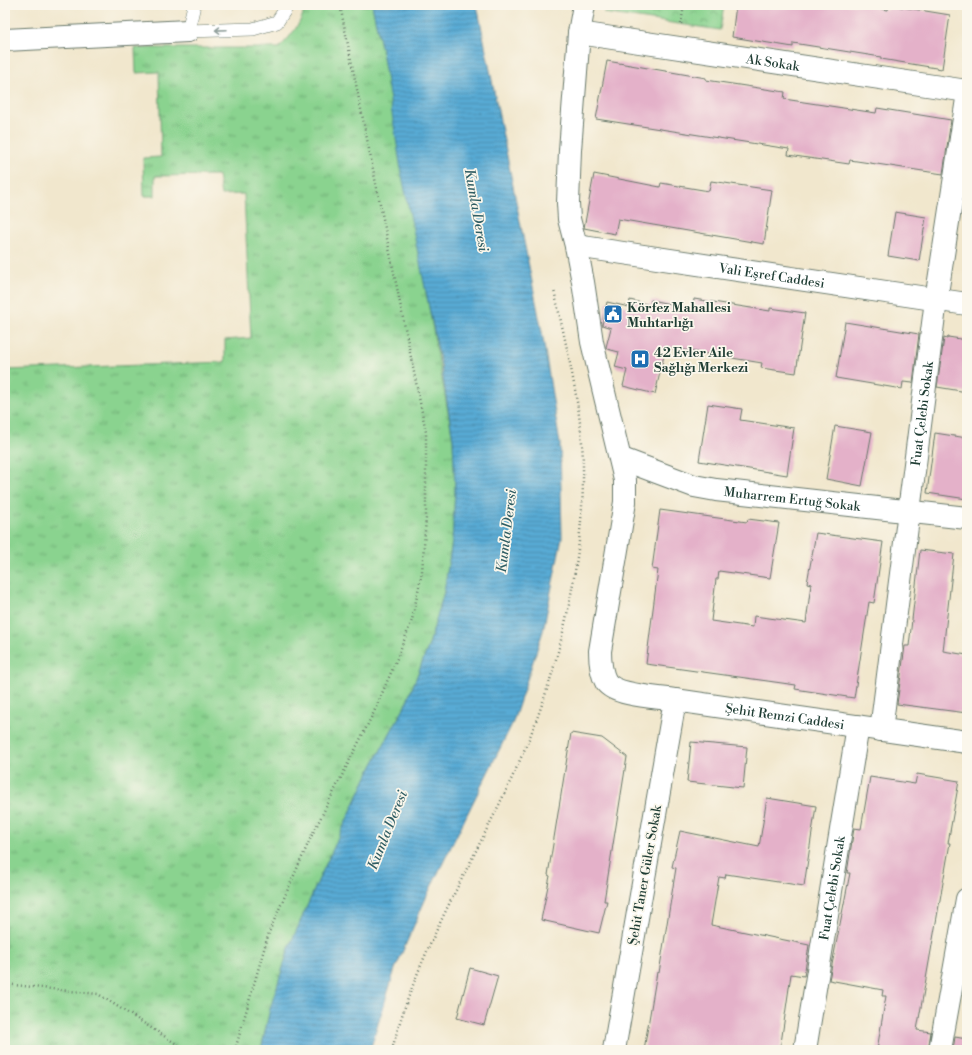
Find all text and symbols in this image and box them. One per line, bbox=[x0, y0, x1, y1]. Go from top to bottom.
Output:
one-way arrow bbox=[215, 26, 228, 34]
street label: Ak Sokak bbox=[744, 51, 802, 75]
water label: Kumla Deresi bbox=[460, 167, 492, 254]
street label: Vali Eşref Caddesi bbox=[717, 260, 826, 292]
place label: Körfez Mahallesi Muhtarlığı bbox=[627, 300, 731, 331]
public building icon: Körfez Mahallesi Muhtarlığı bbox=[602, 303, 624, 325]
place label: 42 Evler Aile Sağlığı Merkezi bbox=[654, 345, 748, 376]
hospital icon: 42 Evler Aile Sağlığı Merkezi bbox=[629, 348, 651, 370]
street label: Fuat Çelebi Sokak bbox=[908, 359, 937, 467]
street label: Muharrem Ertuğ Sokak bbox=[723, 484, 862, 515]
water label: Kumla Deresi bbox=[493, 488, 521, 574]
street label: Şehit Remzi Caddesi bbox=[724, 700, 845, 733]
water label: Kumla Deresi bbox=[364, 788, 412, 873]
street label: Şehit Taner Güler Sokak bbox=[625, 803, 665, 946]
street label: Fuat Çelebi Sokak bbox=[816, 834, 849, 942]

